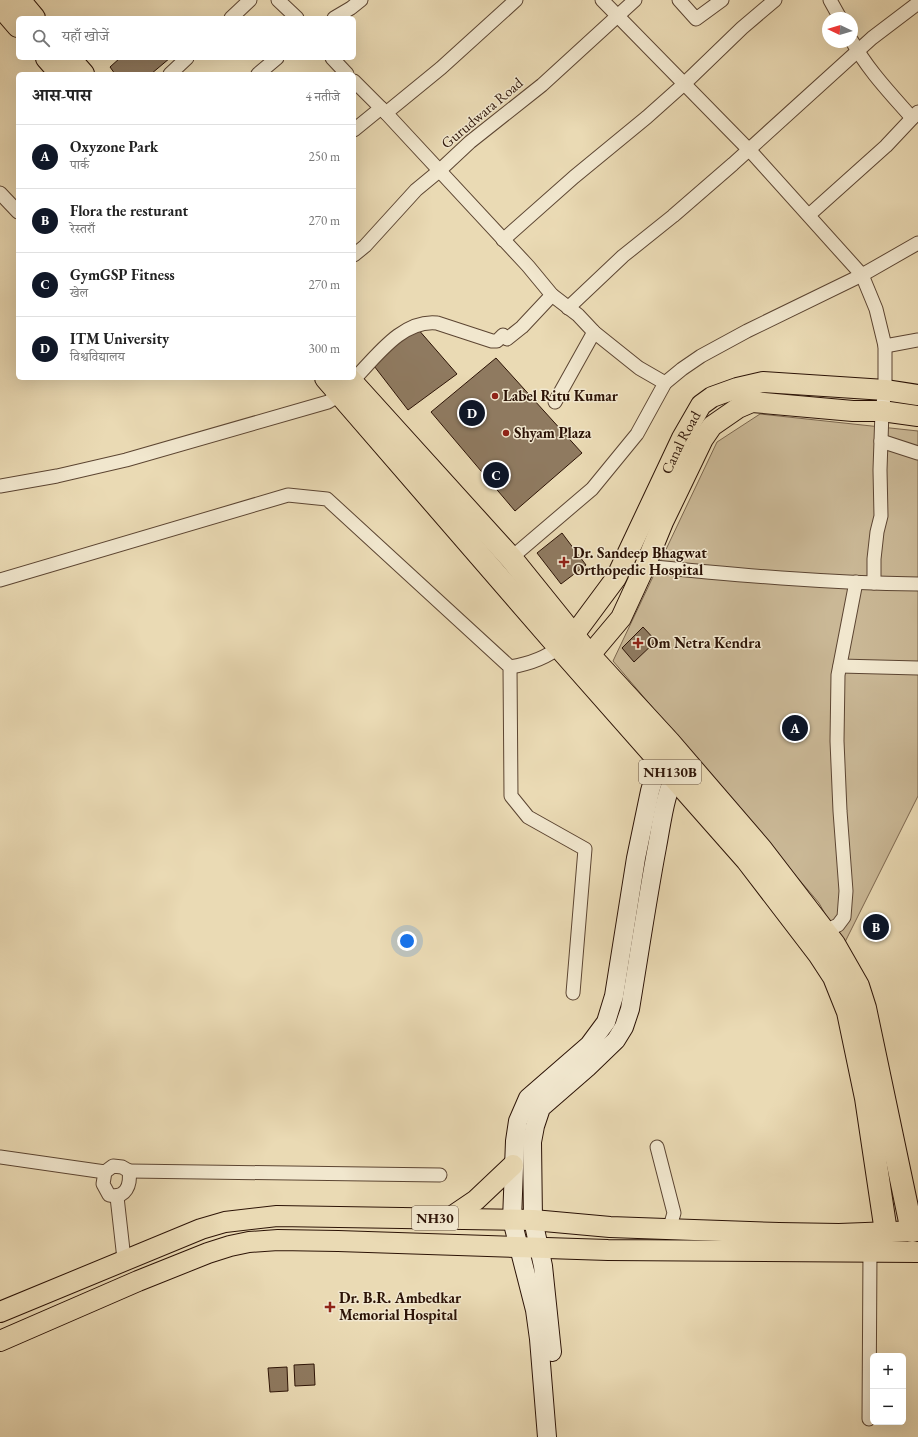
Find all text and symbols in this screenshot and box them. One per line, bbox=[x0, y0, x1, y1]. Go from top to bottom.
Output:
north arrow bbox=[822, 12, 858, 48]
search box bbox=[16, 16, 356, 60]
text: यहाँ खोजें bbox=[62, 26, 109, 45]
icon: search bbox=[30, 27, 52, 49]
street label: Gurudwara Road bbox=[437, 73, 527, 152]
text: आस-पास bbox=[32, 84, 91, 106]
text: 4 नतीजे bbox=[306, 88, 340, 105]
text: Oxyzone Park bbox=[70, 137, 158, 156]
text: A bbox=[40, 148, 50, 165]
text: 250 m bbox=[309, 148, 340, 165]
text: पार्क bbox=[70, 156, 89, 173]
text: Flora the resturant bbox=[70, 201, 188, 220]
text: B bbox=[41, 212, 49, 229]
text: 270 m bbox=[309, 212, 340, 229]
text: रेस्तराँ bbox=[70, 220, 95, 237]
text: GymGSP Fitness bbox=[70, 265, 175, 284]
text: C bbox=[40, 276, 50, 293]
text: 270 m bbox=[309, 276, 340, 293]
text: खेल bbox=[70, 284, 88, 301]
text: ITM University bbox=[70, 329, 169, 348]
text: D bbox=[40, 340, 50, 357]
text: 300 m bbox=[309, 340, 340, 357]
text: विश्वविद्यालय bbox=[70, 348, 125, 365]
place label: Label Ritu Kumar bbox=[503, 386, 619, 405]
marker: Label Ritu Kumar bbox=[490, 391, 500, 401]
pin: D bbox=[459, 398, 485, 428]
street label: Canal Road bbox=[656, 407, 705, 477]
place label: Shyam Plaza bbox=[514, 423, 592, 442]
marker: Shyam Plaza bbox=[501, 428, 511, 438]
pin: C bbox=[483, 460, 509, 490]
place label: Dr. Sandeep Bhagwat Orthopedic Hospital bbox=[573, 543, 707, 579]
marker: Dr. Sandeep Bhagwat Orthopedic Hospital bbox=[558, 556, 570, 568]
place label: Om Netra Kendra bbox=[647, 633, 761, 652]
marker: Om Netra Kendra bbox=[632, 637, 644, 649]
pin: A bbox=[782, 713, 808, 743]
road number: NH130B bbox=[639, 760, 701, 784]
pin: B bbox=[863, 912, 889, 942]
your location bbox=[397, 931, 417, 951]
road number: NH30 bbox=[412, 1206, 458, 1230]
place label: Dr. B.R. Ambedkar Memorial Hospital bbox=[339, 1288, 462, 1324]
marker: Dr. B.R. Ambedkar Memorial Hospital bbox=[324, 1301, 336, 1313]
map controls bbox=[870, 1353, 906, 1425]
button: + bbox=[870, 1353, 906, 1389]
button: − bbox=[870, 1389, 906, 1425]

